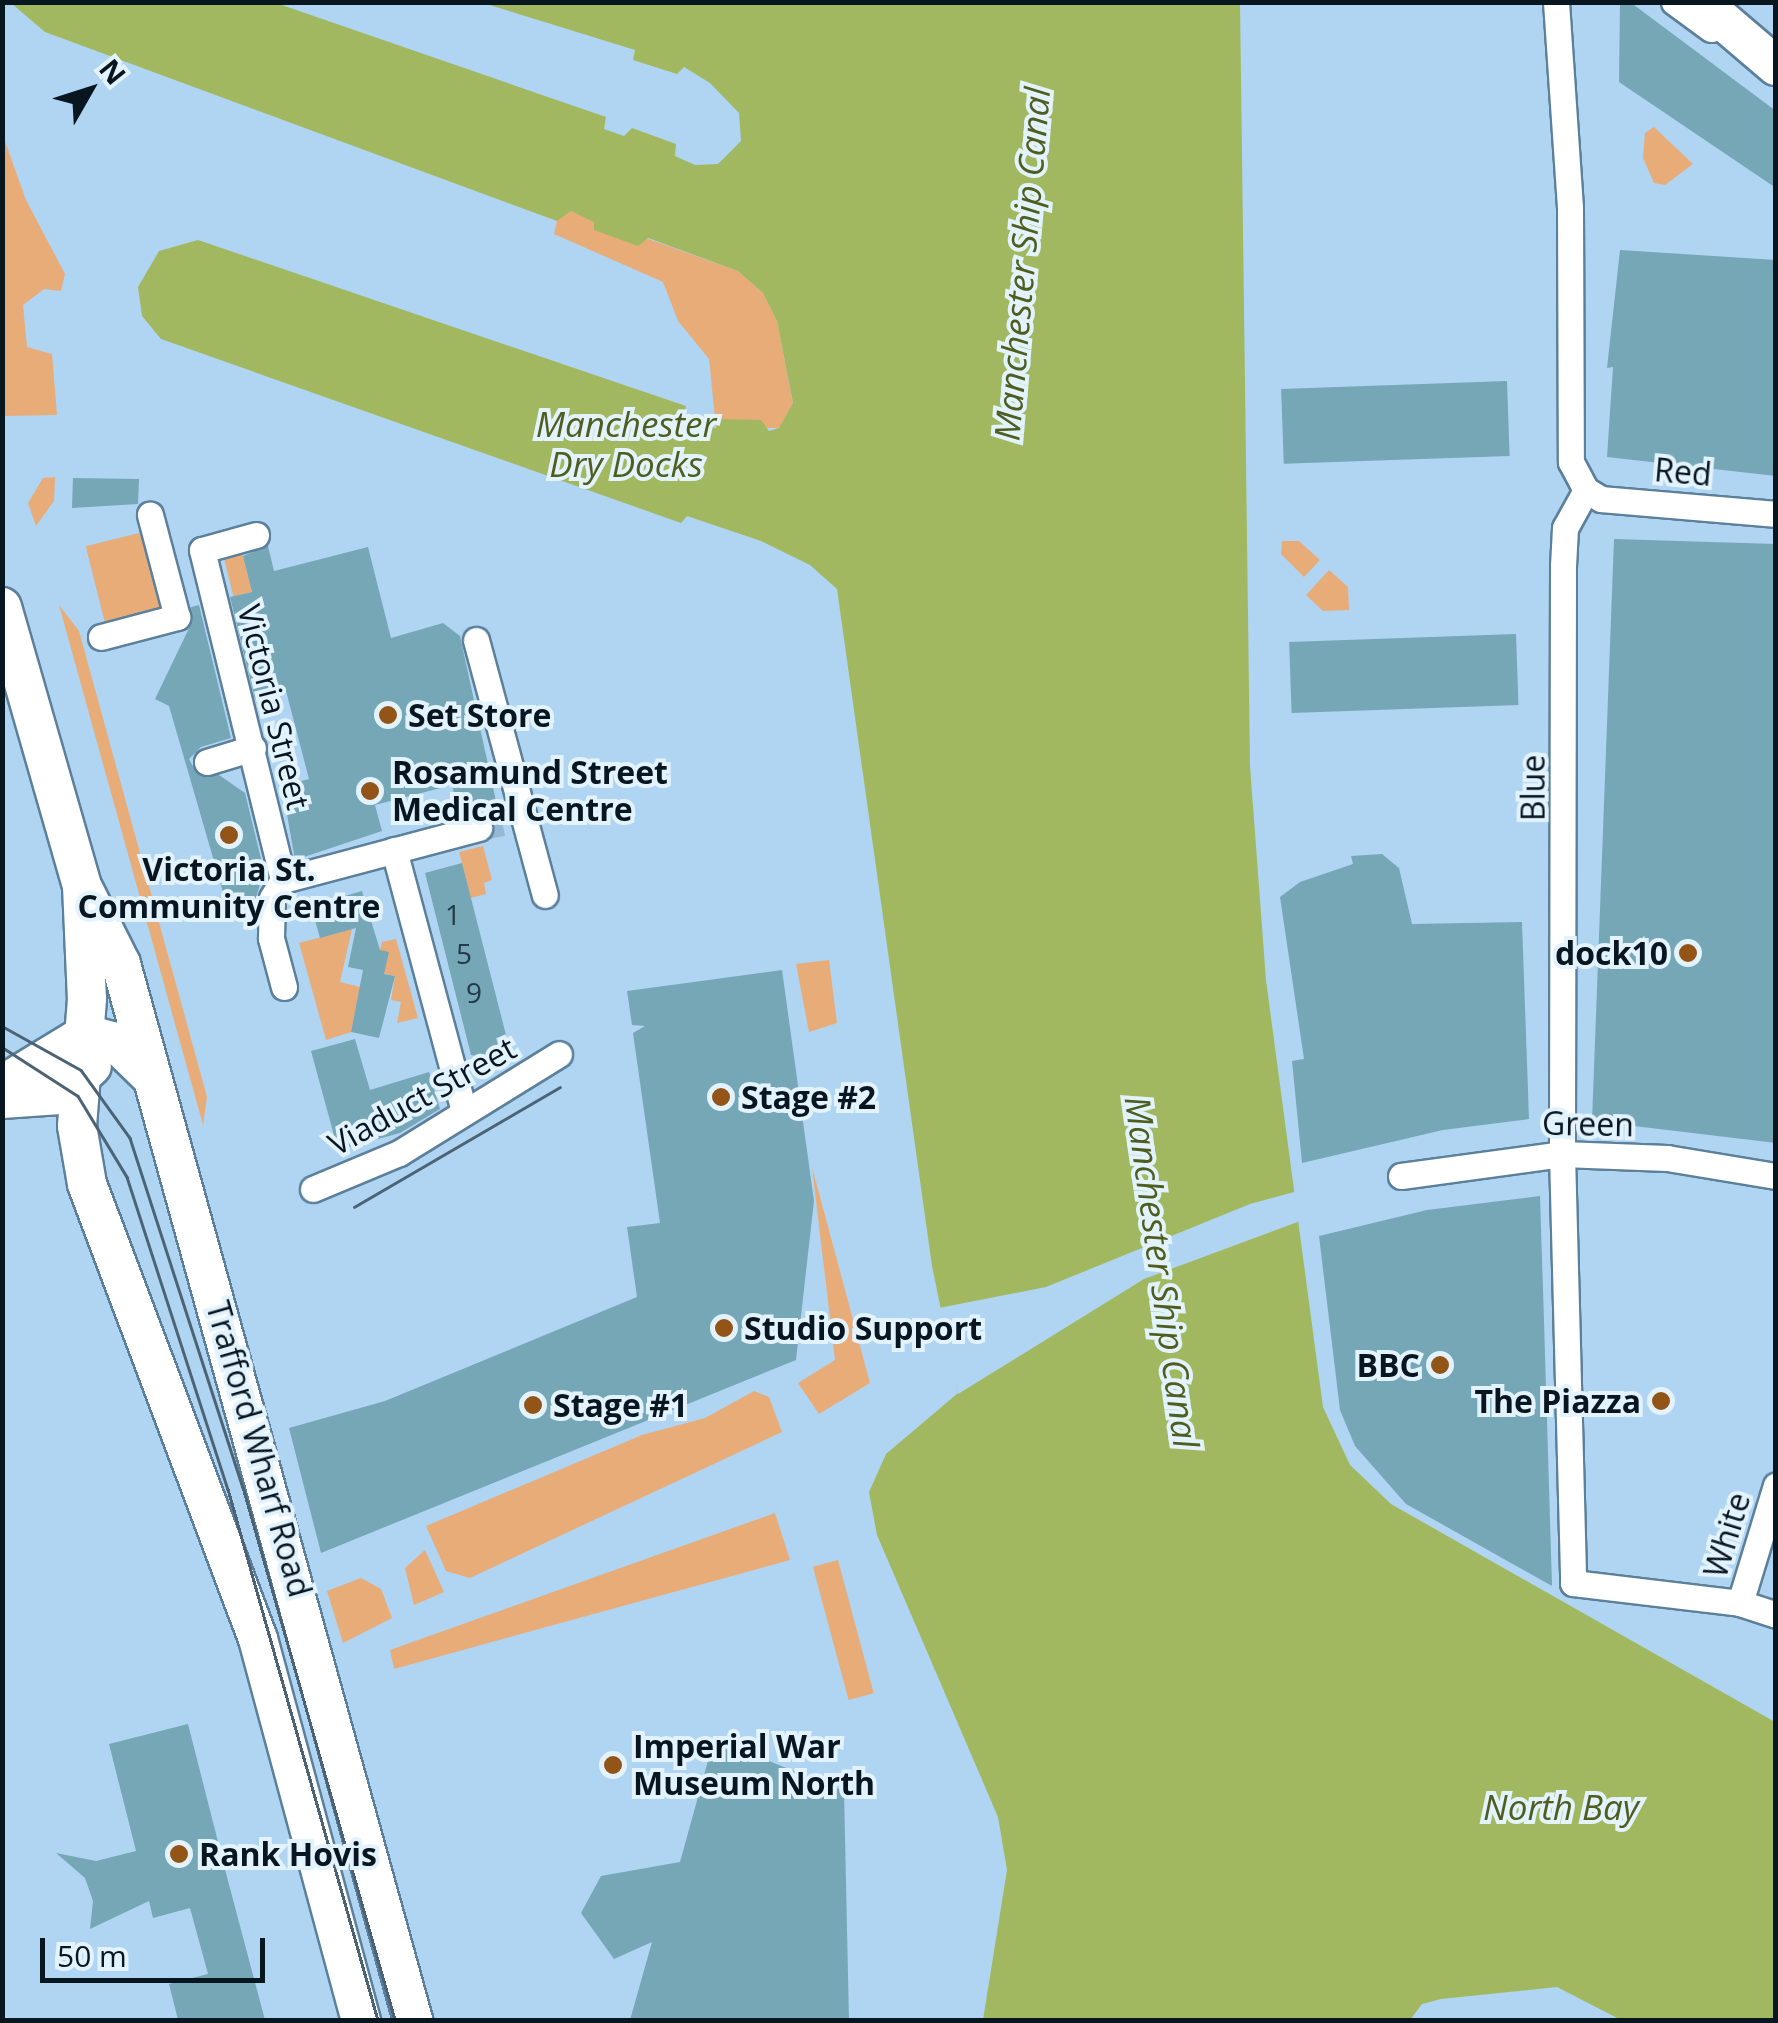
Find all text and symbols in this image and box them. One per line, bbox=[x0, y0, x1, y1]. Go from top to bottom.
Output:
north arrow bbox=[40, 40, 140, 140]
text: N bbox=[91, 50, 135, 92]
water label: Manchester Ship Canal bbox=[986, 85, 1058, 443]
water label: Manchester Dry Docks bbox=[536, 403, 716, 485]
street label: Red bbox=[1653, 450, 1713, 494]
street label: Victoria Street bbox=[230, 601, 318, 813]
place label: Set Store bbox=[408, 696, 552, 734]
marker: Set Store bbox=[377, 704, 399, 726]
place label: Rosamund Street Medical Centre bbox=[392, 754, 668, 829]
street label: Blue bbox=[1514, 755, 1552, 821]
marker: Rosamund Street Medical Centre bbox=[357, 778, 383, 804]
marker: Victoria St. Community Centre bbox=[218, 824, 240, 846]
place label: Victoria St. Community Centre bbox=[78, 851, 380, 926]
house number: 1 bbox=[445, 897, 461, 931]
place label: dock10 bbox=[1555, 934, 1668, 972]
house number: 5 bbox=[456, 936, 472, 970]
marker: dock10 bbox=[1677, 942, 1699, 964]
house number: 9 bbox=[466, 975, 482, 1009]
street label: Viaduct Street bbox=[321, 1029, 523, 1163]
place label: Stage #2 bbox=[741, 1078, 876, 1116]
marker: Stage #2 bbox=[710, 1086, 732, 1108]
water label: Manchester Ship Canal bbox=[1117, 1093, 1207, 1451]
street label: Green bbox=[1542, 1104, 1634, 1144]
street label: Trafford Wharf Road bbox=[198, 1297, 320, 1601]
place label: Studio Support bbox=[744, 1309, 982, 1347]
marker: Studio Support bbox=[713, 1317, 735, 1339]
place label: BBC bbox=[1357, 1346, 1420, 1384]
marker: BBC bbox=[1429, 1354, 1451, 1376]
place label: The Piazza bbox=[1474, 1382, 1641, 1420]
place label: Stage #1 bbox=[553, 1386, 688, 1424]
marker: The Piazza bbox=[1650, 1390, 1672, 1412]
marker: Stage #1 bbox=[522, 1394, 544, 1416]
street label: White bbox=[1696, 1488, 1758, 1582]
place label: Imperial War Museum North bbox=[633, 1728, 875, 1803]
marker: Imperial War Museum North bbox=[602, 1754, 624, 1776]
water label: North Bay bbox=[1483, 1786, 1639, 1828]
place label: Rank Hovis bbox=[199, 1835, 377, 1873]
marker: Rank Hovis bbox=[168, 1843, 190, 1865]
scale bar bbox=[45, 1918, 270, 1980]
text: 50 m bbox=[57, 1935, 127, 1976]

